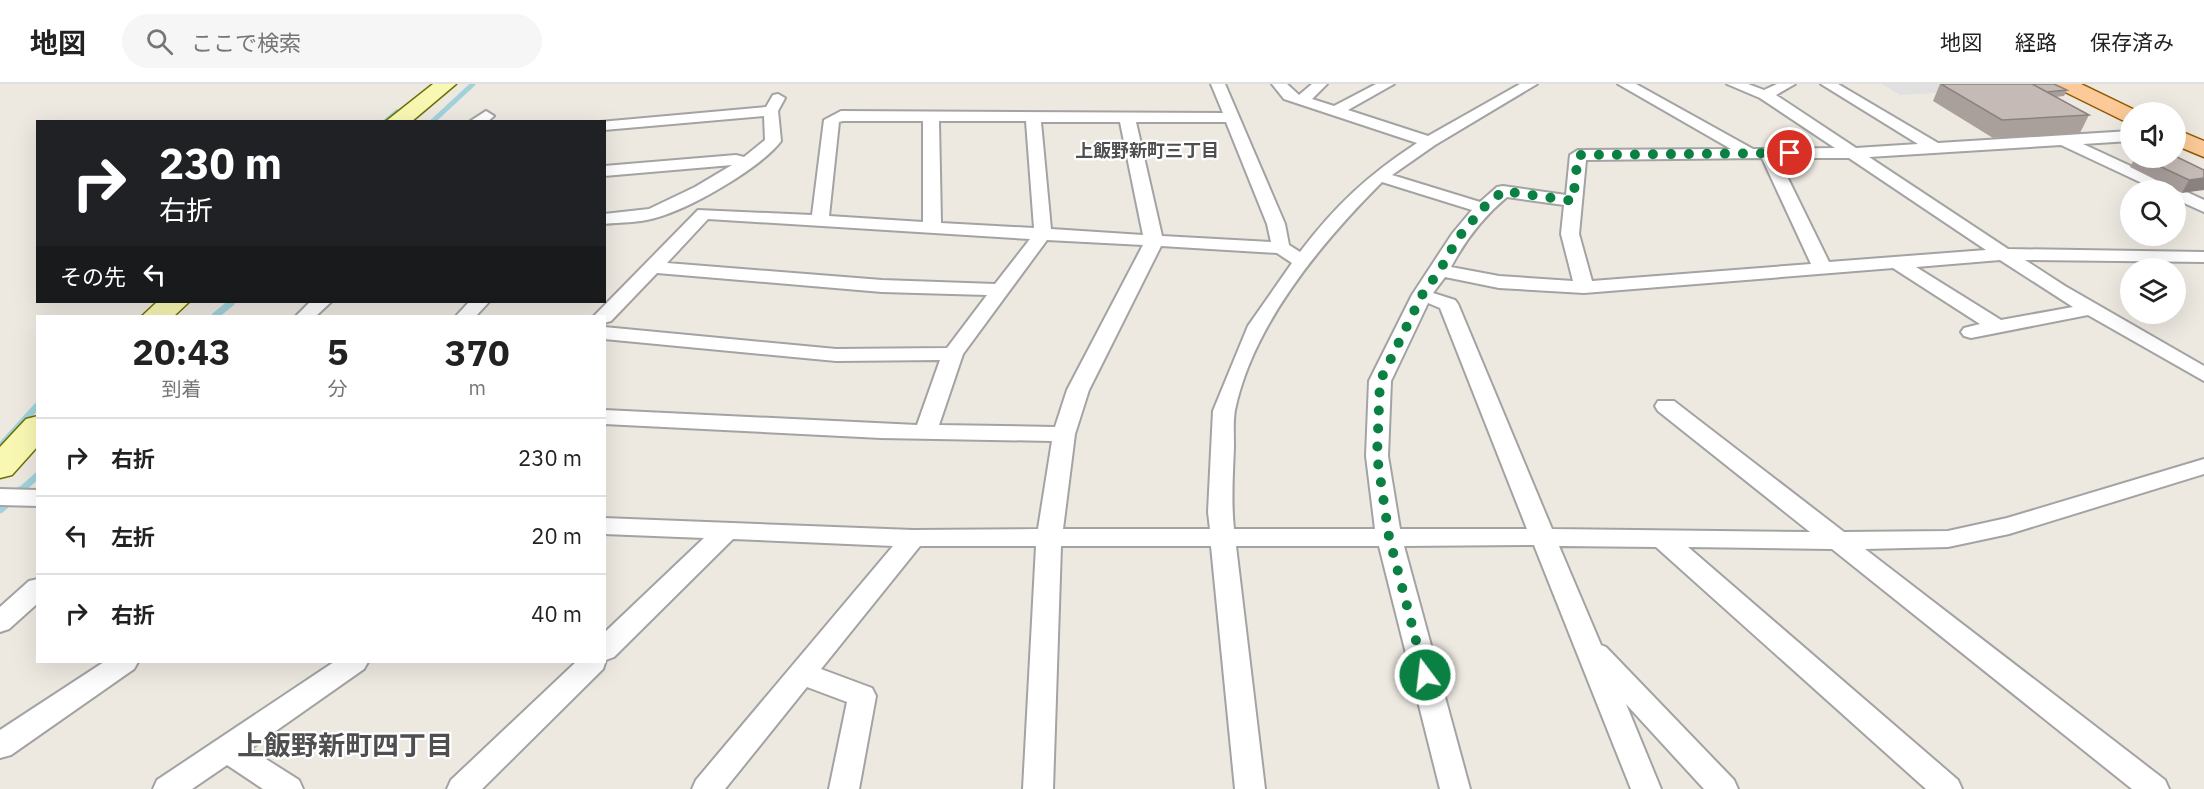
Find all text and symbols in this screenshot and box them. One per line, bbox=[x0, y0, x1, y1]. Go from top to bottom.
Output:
search box bbox=[122, 14, 542, 68]
text: 地図 bbox=[30, 24, 86, 61]
icon: search bbox=[143, 25, 176, 58]
text: ここで検索 bbox=[191, 28, 301, 57]
text: 地図 bbox=[1940, 28, 1982, 56]
text: 経路 bbox=[2015, 28, 2057, 56]
text: 保存済み bbox=[2090, 28, 2174, 56]
map controls bbox=[2120, 102, 2186, 324]
button: sound bbox=[2120, 102, 2186, 168]
pin bbox=[1764, 127, 1815, 178]
text: 230 m bbox=[159, 136, 282, 191]
icon: arrive bbox=[1773, 136, 1806, 169]
district label: 上飯野新町三丁目 bbox=[1075, 139, 1219, 162]
icon: right bbox=[60, 144, 138, 222]
button: search bbox=[2120, 180, 2186, 246]
text: 右折 bbox=[159, 192, 213, 227]
icon: left bbox=[138, 258, 171, 291]
button: layers bbox=[2120, 258, 2186, 324]
text: その先 bbox=[60, 262, 126, 291]
text: 20:43 bbox=[132, 328, 231, 375]
text: 5 bbox=[327, 328, 349, 375]
text: 370 bbox=[445, 329, 510, 376]
text: m bbox=[469, 374, 486, 401]
text: 到着 bbox=[161, 375, 201, 402]
text: 分 bbox=[328, 375, 348, 402]
icon: right bbox=[60, 441, 93, 474]
text: 230 m bbox=[518, 443, 582, 472]
text: 右折 bbox=[111, 444, 155, 473]
icon: left bbox=[60, 519, 93, 552]
text: 20 m bbox=[531, 521, 582, 550]
text: 左折 bbox=[111, 522, 155, 551]
icon: right bbox=[60, 597, 93, 630]
text: 40 m bbox=[531, 599, 582, 628]
text: 右折 bbox=[111, 600, 155, 629]
position arrow bbox=[1393, 643, 1457, 707]
district label: 上飯野新町四丁目 bbox=[237, 727, 453, 762]

